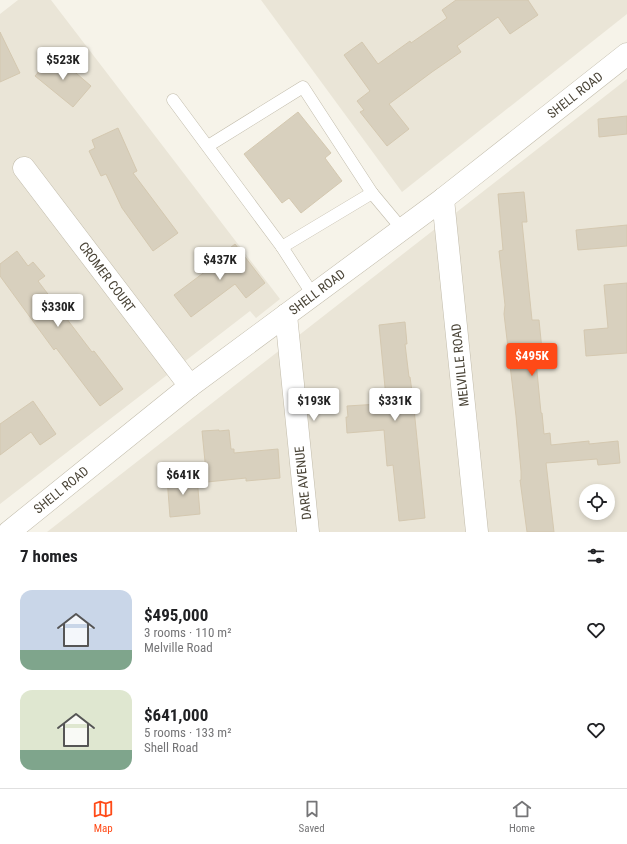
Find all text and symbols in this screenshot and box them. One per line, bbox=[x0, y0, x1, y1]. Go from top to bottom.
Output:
pin: $523K bbox=[35, 47, 91, 81]
text: $523K bbox=[46, 52, 80, 67]
street label: SHELL ROAD bbox=[544, 69, 606, 121]
street label: CROMER COURT bbox=[76, 239, 138, 315]
pin: $437K bbox=[192, 247, 248, 281]
text: $437K bbox=[203, 252, 237, 267]
street label: SHELL ROAD bbox=[286, 266, 348, 318]
pin: $330K bbox=[30, 294, 86, 328]
text: $330K bbox=[41, 299, 75, 314]
street label: MELVILLE ROAD bbox=[448, 323, 472, 407]
pin: $495K bbox=[504, 343, 560, 377]
text: $495K bbox=[515, 348, 549, 363]
pin: $193K bbox=[286, 388, 342, 422]
pin: $331K bbox=[367, 388, 423, 422]
text: $193K bbox=[297, 393, 331, 408]
text: $331K bbox=[378, 393, 412, 408]
street label: DARE AVENUE bbox=[292, 446, 314, 520]
pin: $641K bbox=[155, 462, 211, 496]
street label: SHELL ROAD bbox=[31, 463, 91, 517]
text: $641K bbox=[166, 467, 200, 482]
map controls bbox=[579, 484, 615, 520]
button: locate bbox=[579, 484, 615, 520]
icon: filters bbox=[585, 545, 607, 567]
text: 7 homes bbox=[20, 546, 78, 566]
text: $495,000 bbox=[144, 605, 208, 625]
icon: home bbox=[52, 606, 100, 654]
icon: heart bbox=[585, 619, 607, 641]
text: 3 rooms · 110 m² bbox=[144, 625, 231, 640]
text: Melville Road bbox=[144, 640, 213, 655]
text: $641,000 bbox=[144, 705, 208, 725]
icon: home bbox=[52, 706, 100, 754]
icon: heart bbox=[585, 719, 607, 741]
text: 5 rooms · 133 m² bbox=[144, 725, 231, 740]
text: Shell Road bbox=[144, 740, 198, 755]
tab: Map bbox=[92, 798, 114, 835]
tab: Saved bbox=[299, 798, 325, 835]
tab: Home bbox=[509, 798, 535, 835]

